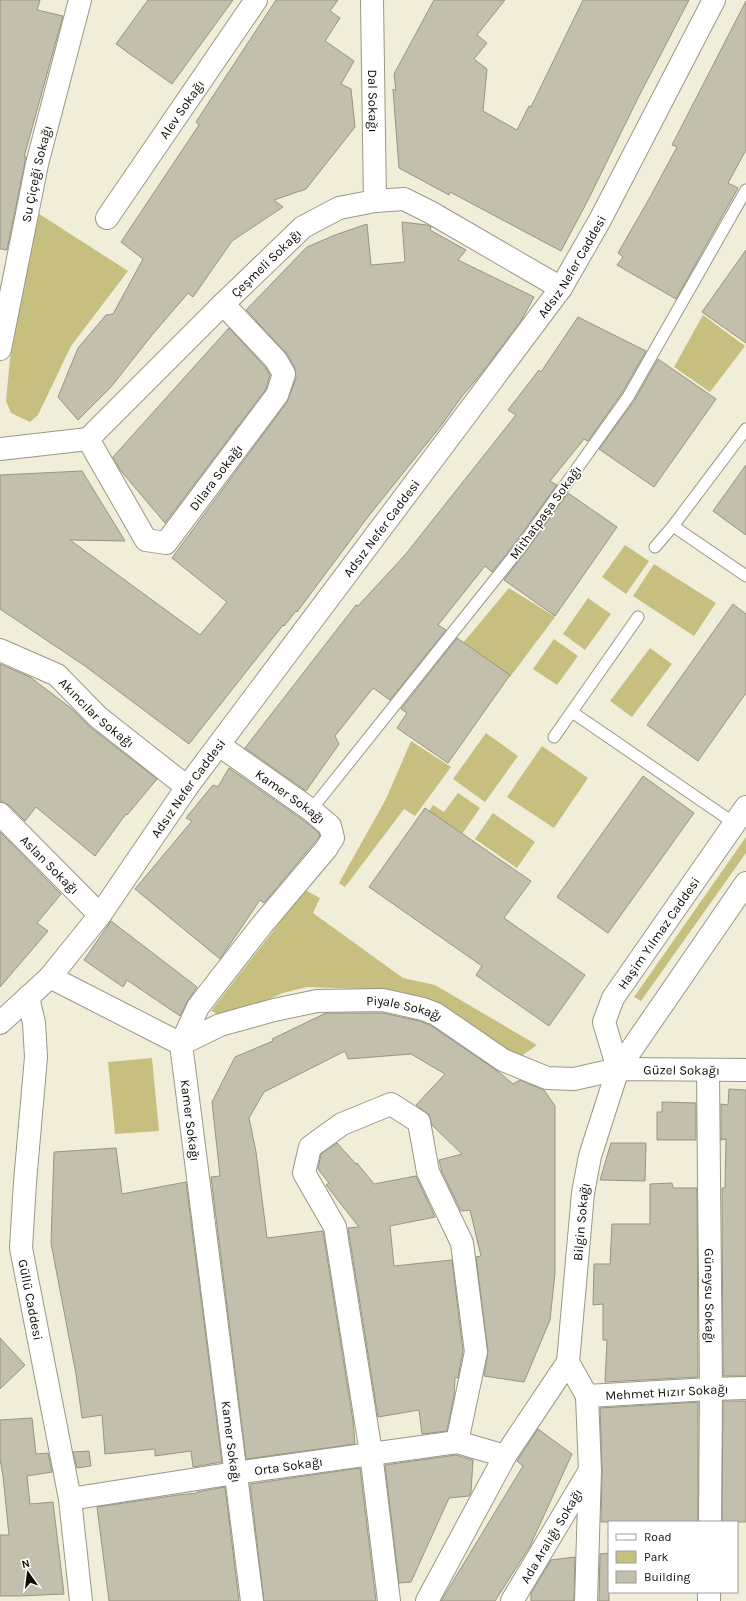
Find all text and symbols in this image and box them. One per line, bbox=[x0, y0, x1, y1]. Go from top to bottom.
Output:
street label: Dal Sokağı bbox=[365, 69, 381, 133]
street label: Alev Sokağı bbox=[156, 77, 207, 142]
street label: Su Çiçeği Sokağı bbox=[19, 124, 55, 224]
street label: Adsız Nefer Caddesi bbox=[535, 213, 609, 321]
street label: Çeşmeli Sokağı bbox=[228, 226, 304, 300]
street label: Dilara Sokağı bbox=[186, 441, 245, 514]
street label: Mithatpaşa Sokağı bbox=[506, 463, 584, 562]
street label: Adsız Nefer Caddesi bbox=[340, 477, 423, 580]
street label: Akıncılar Sokağı bbox=[56, 675, 137, 751]
street label: Adsız Nefer Caddesi bbox=[148, 736, 228, 840]
street label: Kamer Sokağı bbox=[253, 766, 328, 827]
street label: Aslan Sokağı bbox=[17, 832, 82, 897]
street label: Haşim Yılmaz Caddesi bbox=[615, 874, 703, 992]
street label: Piyale Sokağı bbox=[366, 993, 446, 1024]
street label: Güzel Sokağı bbox=[643, 1062, 720, 1078]
street label: Kamer Sokağı bbox=[178, 1079, 203, 1162]
street label: Bilgin Sokağı bbox=[570, 1181, 593, 1261]
street label: Güneysu Sokağı bbox=[702, 1248, 718, 1344]
street label: Güllü Caddesi bbox=[15, 1258, 46, 1342]
street label: Mehmet Hızır Sokağı bbox=[605, 1382, 729, 1403]
street label: Kamer Sokağı bbox=[219, 1400, 244, 1484]
street label: Orta Sokağı bbox=[253, 1454, 324, 1478]
street label: Ada Aralığı Sokağı bbox=[517, 1486, 585, 1586]
legend bbox=[608, 1521, 738, 1593]
text: Road bbox=[644, 1530, 672, 1544]
text: Park bbox=[644, 1550, 669, 1564]
north arrow bbox=[8, 1553, 48, 1593]
text: N bbox=[20, 1557, 31, 1571]
text: Building bbox=[644, 1570, 691, 1584]

